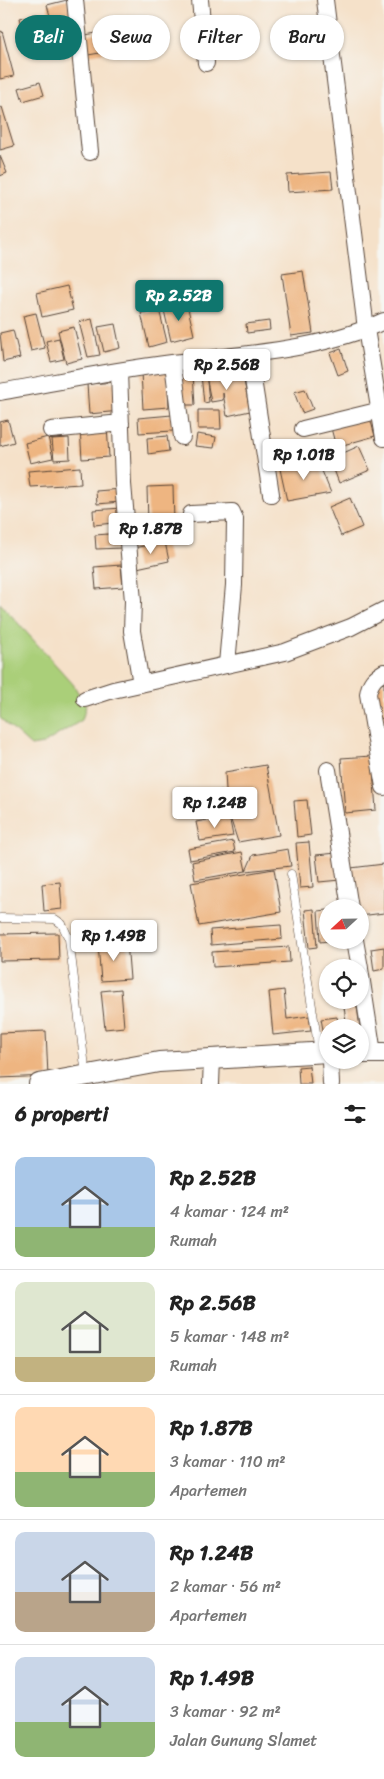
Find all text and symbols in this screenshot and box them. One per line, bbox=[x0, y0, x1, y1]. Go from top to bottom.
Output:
chip: Beli bbox=[15, 15, 82, 60]
chip: Sewa bbox=[92, 15, 170, 60]
chip: Filter bbox=[180, 15, 260, 60]
chip: Baru bbox=[270, 15, 344, 60]
pin: Rp 2.52B bbox=[127, 280, 231, 322]
text: Rp 2.52B bbox=[146, 281, 212, 310]
pin: Rp 2.56B bbox=[175, 348, 279, 391]
text: Rp 2.56B bbox=[194, 350, 260, 379]
pin: Rp 1.01B bbox=[252, 438, 356, 481]
text: Rp 1.01B bbox=[273, 440, 335, 469]
pin: Rp 1.87B bbox=[99, 512, 203, 555]
text: Rp 1.87B bbox=[120, 514, 182, 543]
pin: Rp 1.24B bbox=[163, 786, 267, 829]
text: Rp 1.24B bbox=[183, 788, 247, 817]
north arrow bbox=[319, 899, 369, 949]
map controls bbox=[319, 899, 369, 1069]
pin: Rp 1.49B bbox=[62, 920, 166, 962]
text: Rp 1.49B bbox=[82, 921, 146, 950]
button: locate bbox=[319, 959, 369, 1009]
button: layers bbox=[319, 1019, 369, 1069]
text: 6 properti bbox=[15, 1095, 108, 1133]
icon: filters bbox=[341, 1100, 369, 1128]
text: Rp 2.52B bbox=[170, 1159, 256, 1197]
icon: home bbox=[55, 1177, 115, 1237]
text: 4 kamar · 124 m² bbox=[170, 1197, 289, 1226]
text: Rumah bbox=[170, 1226, 217, 1255]
text: Rp 2.56B bbox=[170, 1284, 256, 1322]
icon: home bbox=[55, 1302, 115, 1362]
text: 5 kamar · 148 m² bbox=[170, 1322, 289, 1351]
text: Rumah bbox=[170, 1351, 217, 1380]
text: Rp 1.87B bbox=[170, 1409, 253, 1447]
icon: home bbox=[55, 1427, 115, 1487]
text: 3 kamar · 110 m² bbox=[170, 1447, 286, 1476]
text: Apartemen bbox=[170, 1476, 247, 1505]
text: Rp 1.24B bbox=[170, 1534, 253, 1572]
icon: home bbox=[55, 1552, 115, 1612]
text: 2 kamar · 56 m² bbox=[170, 1572, 281, 1601]
text: Apartemen bbox=[170, 1601, 247, 1630]
text: Rp 1.49B bbox=[170, 1659, 254, 1697]
icon: home bbox=[55, 1677, 115, 1737]
text: 3 kamar · 92 m² bbox=[170, 1697, 281, 1726]
text: Jalan Gunung Slamet bbox=[170, 1726, 317, 1755]

